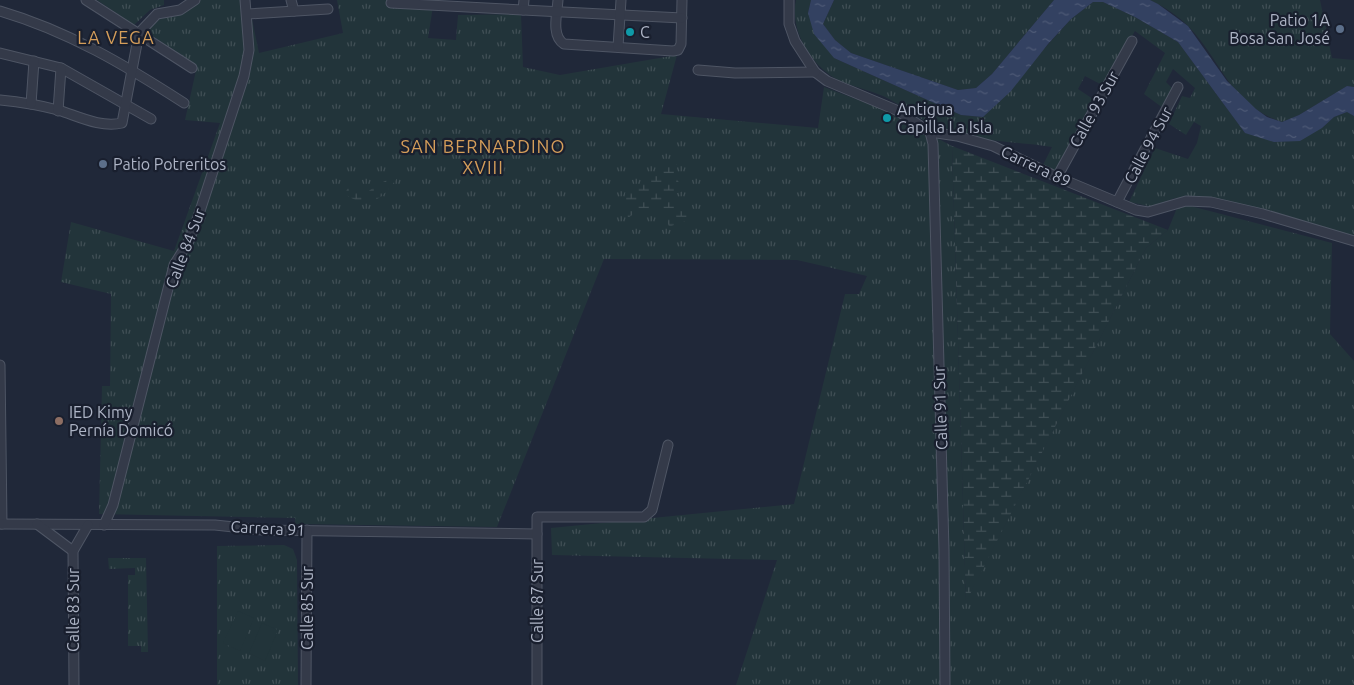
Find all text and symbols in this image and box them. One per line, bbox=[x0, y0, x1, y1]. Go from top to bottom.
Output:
place label: Patio 1A Bosa San José bbox=[1229, 11, 1331, 47]
place label: C bbox=[640, 23, 650, 41]
marker: Patio 1A Bosa San José bbox=[1334, 23, 1346, 35]
marker: C bbox=[624, 26, 636, 38]
district label: LA VEGA bbox=[77, 27, 155, 47]
street label: Calle 93 Sur bbox=[1066, 68, 1122, 150]
place label: Antigua Capilla La Isla bbox=[897, 100, 992, 136]
street label: Calle 94 Sur bbox=[1120, 104, 1176, 186]
marker: Antigua Capilla La Isla bbox=[881, 112, 893, 124]
district label: SAN BERNARDINO XVIII bbox=[401, 136, 565, 177]
street label: Carrera 89 bbox=[998, 142, 1074, 190]
place label: Patio Potreritos bbox=[113, 155, 226, 173]
marker: Patio Potreritos bbox=[97, 158, 109, 170]
street label: Calle 84 Sur bbox=[162, 205, 208, 291]
street label: Calle 91 Sur bbox=[930, 366, 950, 450]
place label: IED Kimy Pernía Domicó bbox=[69, 403, 173, 439]
marker: IED Kimy Pernía Domicó bbox=[53, 415, 65, 427]
street label: Carrera 91 bbox=[230, 517, 306, 539]
street label: Calle 87 Sur bbox=[528, 559, 546, 643]
street label: Calle 85 Sur bbox=[298, 566, 316, 650]
street label: Calle 83 Sur bbox=[64, 568, 82, 652]

